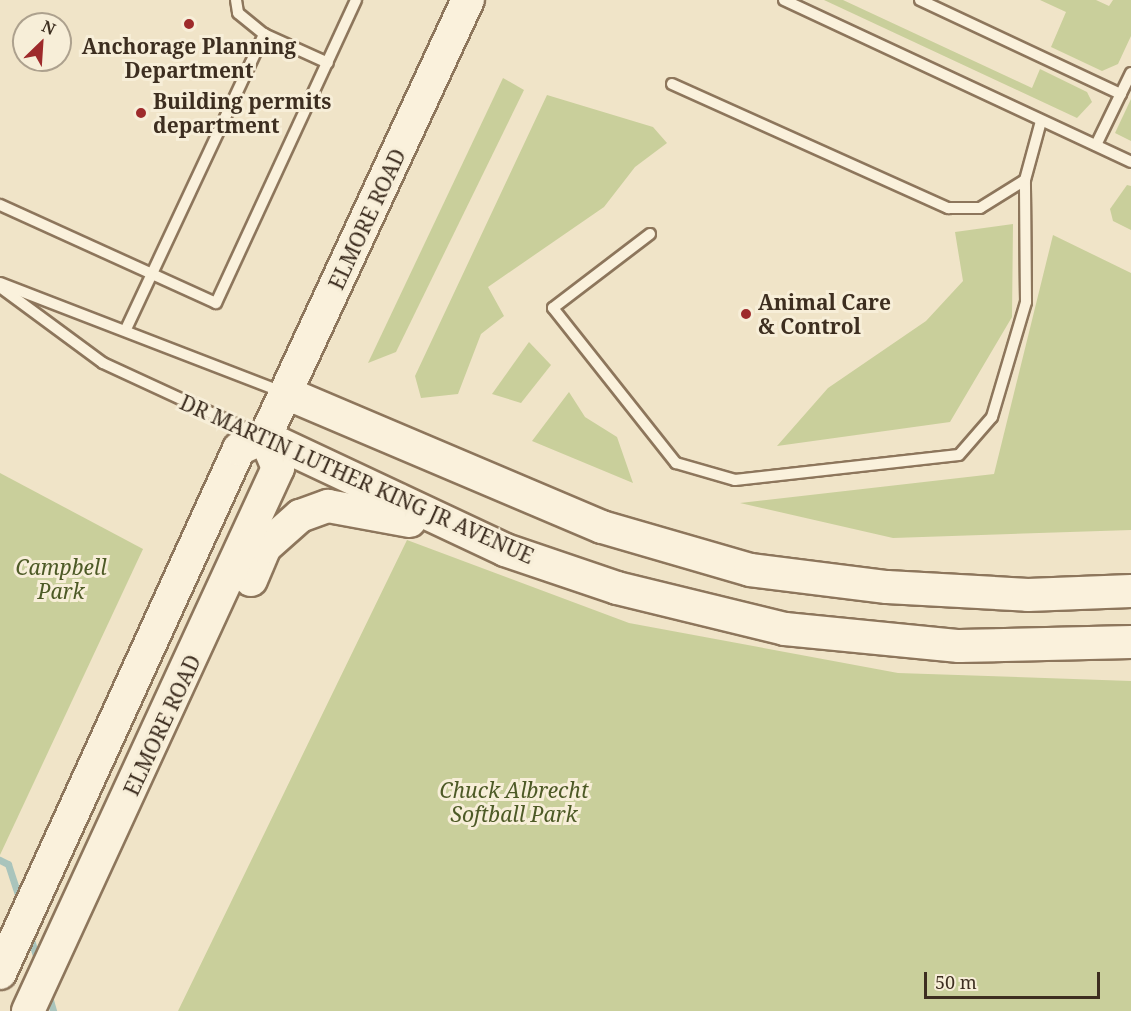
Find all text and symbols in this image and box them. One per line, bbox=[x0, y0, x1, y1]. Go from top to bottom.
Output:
north arrow bbox=[12, 12, 72, 72]
text: N bbox=[38, 15, 59, 40]
marker: Anchorage Planning Department bbox=[182, 17, 196, 31]
place label: Anchorage Planning Department bbox=[82, 33, 296, 83]
place label: Building permits department bbox=[153, 88, 331, 138]
marker: Building permits department bbox=[134, 106, 148, 120]
street label: ELMORE ROAD bbox=[323, 145, 411, 293]
place label: Animal Care & Control bbox=[758, 289, 891, 339]
marker: Animal Care & Control bbox=[739, 307, 753, 321]
street label: DR MARTIN LUTHER KING JR AVENUE bbox=[176, 389, 538, 569]
park label: Campbell Park bbox=[15, 554, 107, 604]
street label: ELMORE ROAD bbox=[118, 651, 206, 799]
park label: Chuck Albrecht Softball Park bbox=[439, 777, 589, 827]
scale bar bbox=[927, 960, 1102, 998]
text: 50 m bbox=[935, 970, 977, 994]

